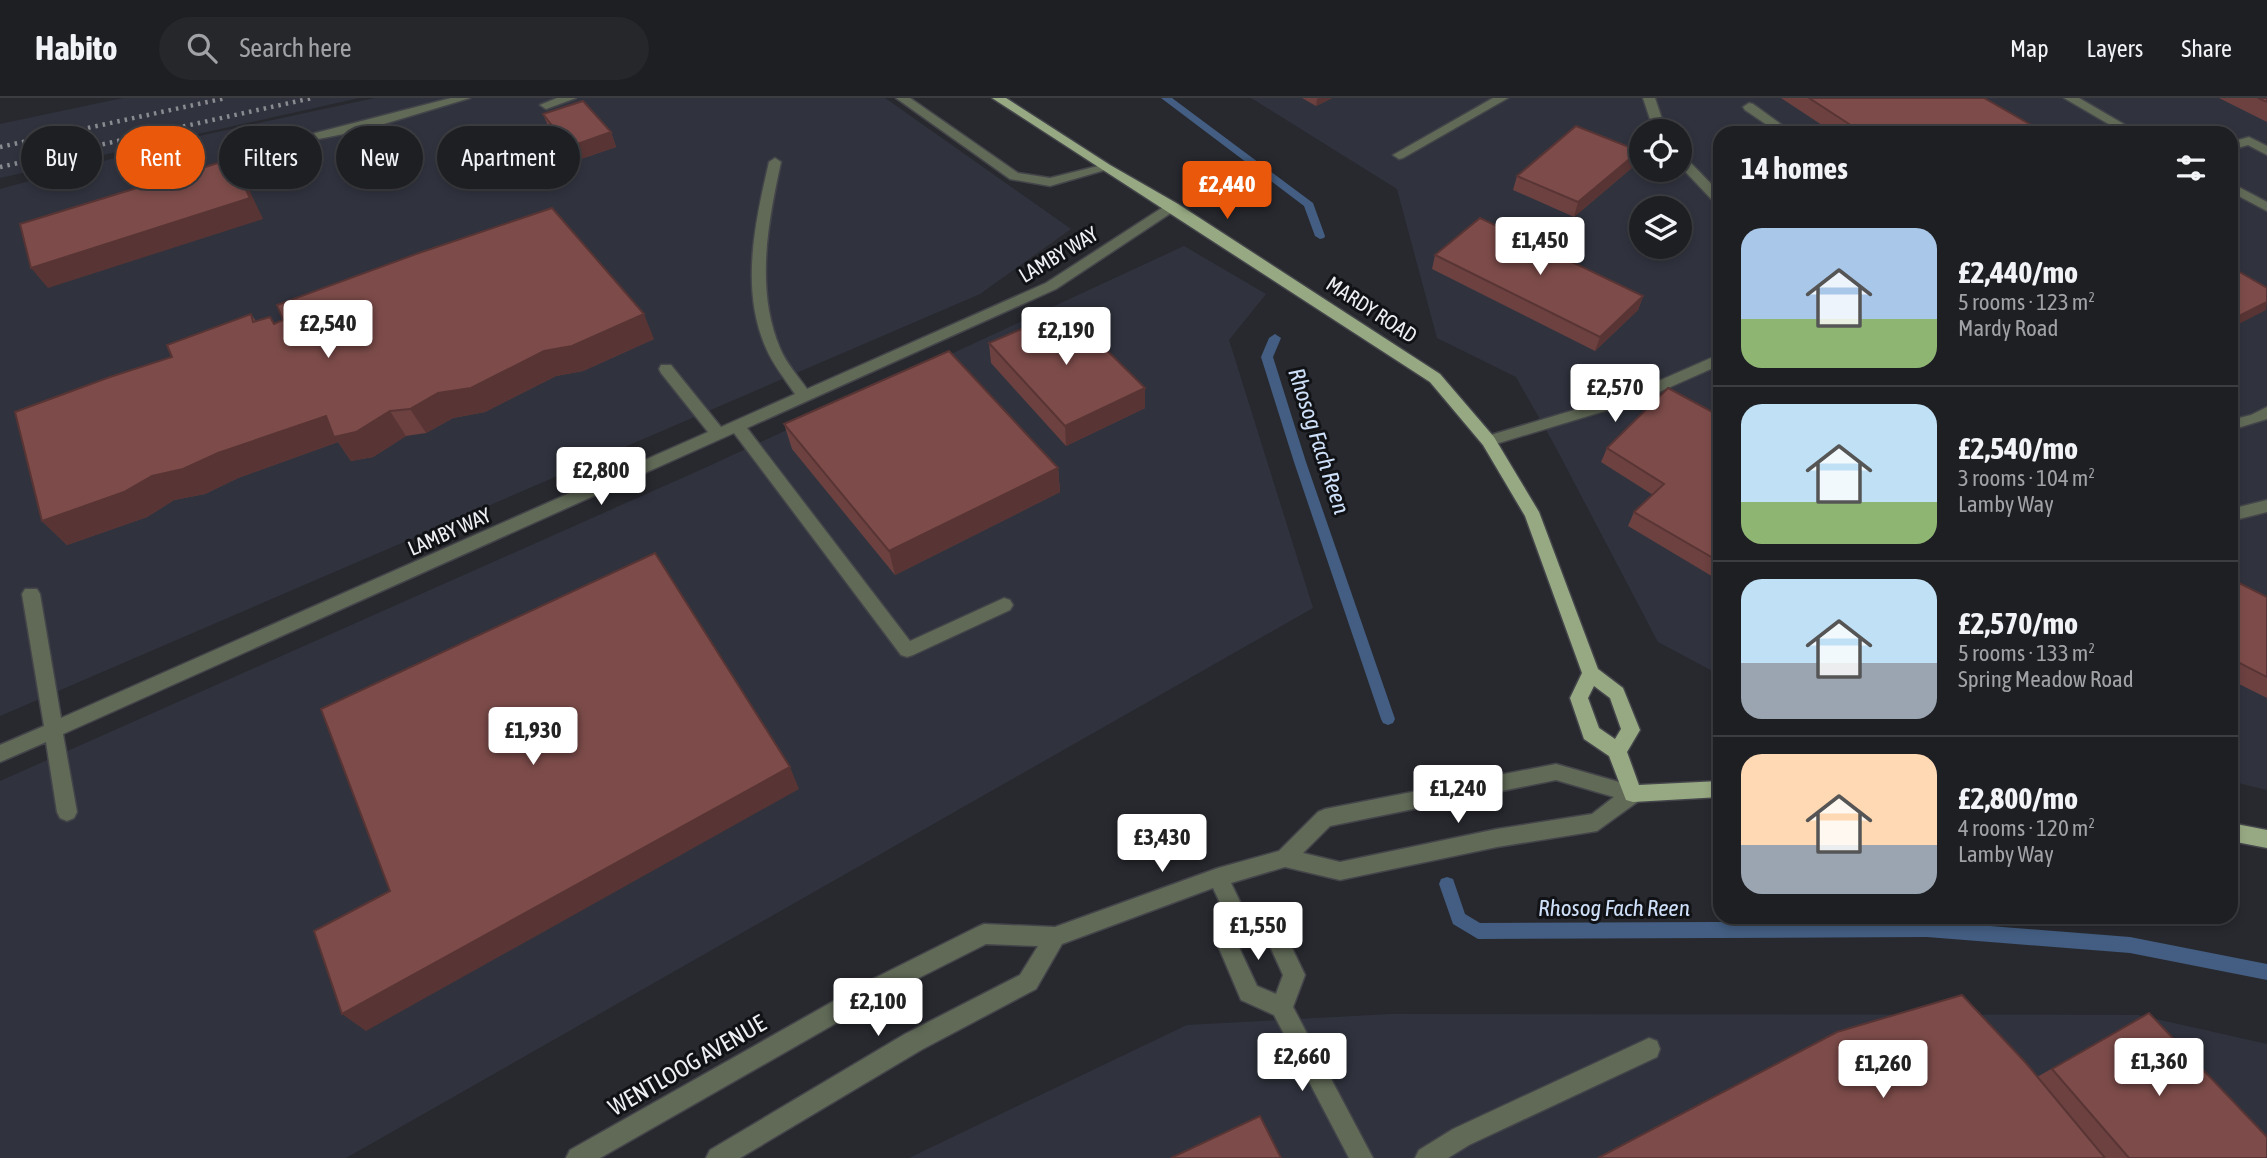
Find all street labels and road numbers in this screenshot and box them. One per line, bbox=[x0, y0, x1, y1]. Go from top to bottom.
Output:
street label: LAMBY WAY bbox=[1014, 221, 1102, 287]
street label: MARDY ROAD bbox=[1322, 271, 1422, 347]
street label: LAMBY WAY bbox=[404, 502, 495, 560]
street label: WENTLOOG AVENUE bbox=[604, 1009, 770, 1121]

